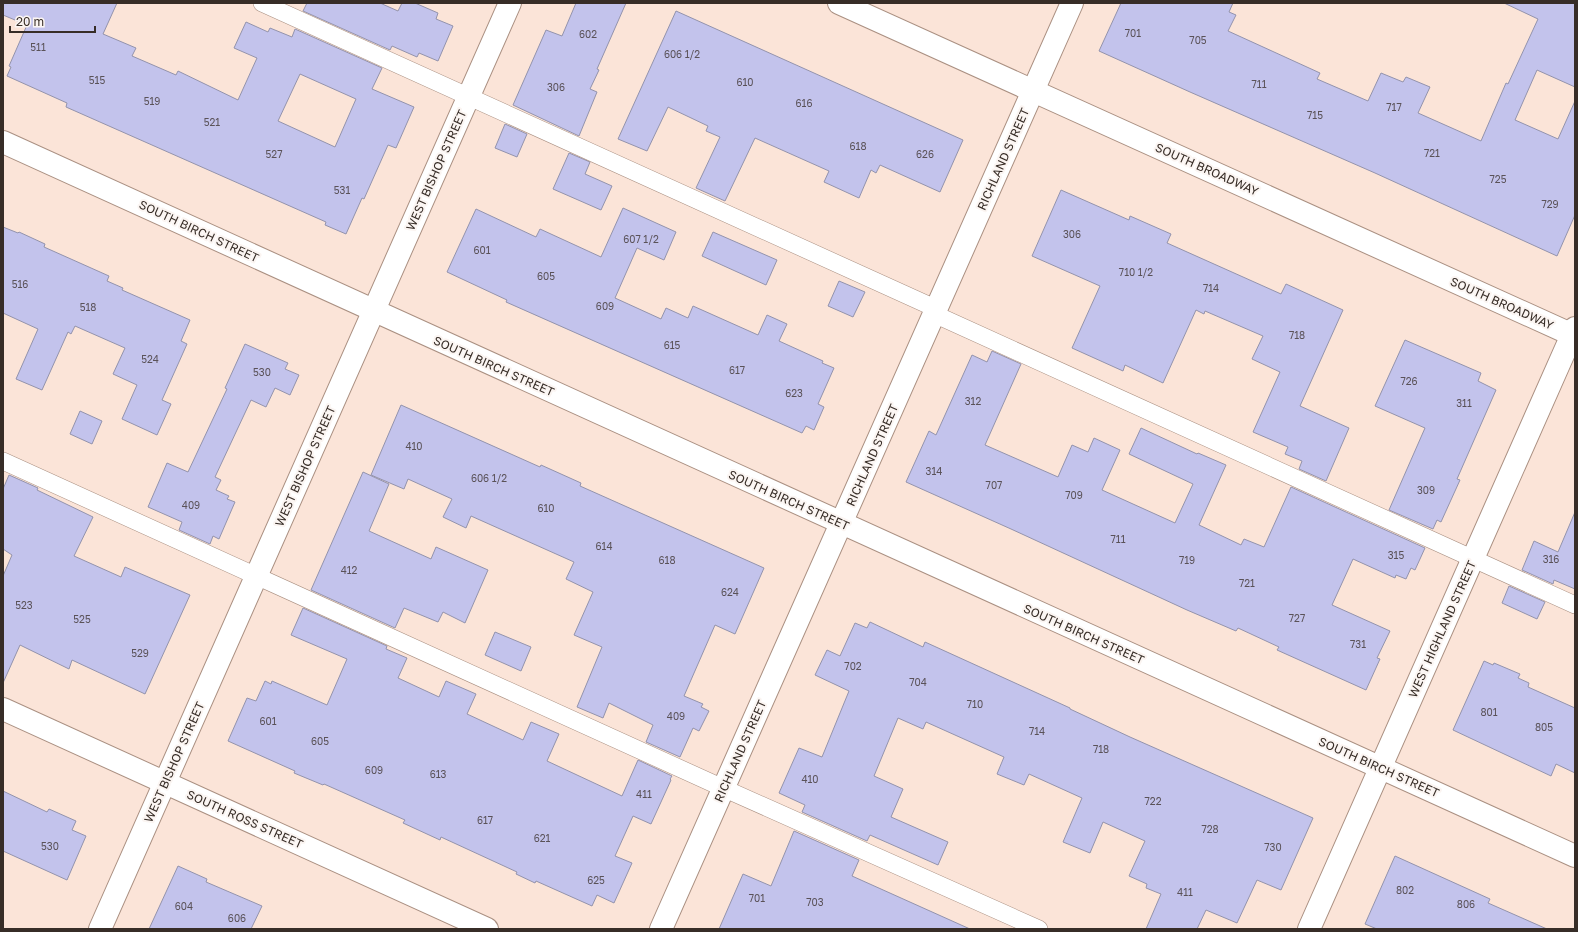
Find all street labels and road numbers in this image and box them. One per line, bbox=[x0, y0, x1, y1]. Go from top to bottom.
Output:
street label: RICHLAND STREET bbox=[974, 105, 1033, 212]
street label: WEST BISHOP STREET bbox=[403, 107, 470, 233]
street label: SOUTH BROADWAY bbox=[1153, 139, 1261, 199]
street label: SOUTH BIRCH STREET bbox=[137, 197, 262, 266]
street label: SOUTH BROADWAY bbox=[1448, 273, 1556, 333]
street label: SOUTH BIRCH STREET bbox=[431, 333, 557, 400]
street label: RICHLAND STREET bbox=[843, 401, 902, 508]
street label: WEST BISHOP STREET bbox=[272, 403, 339, 529]
street label: SOUTH BIRCH STREET bbox=[726, 467, 852, 534]
street label: WEST HIGHLAND STREET bbox=[1405, 558, 1479, 700]
street label: SOUTH BIRCH STREET bbox=[1021, 601, 1147, 668]
street label: RICHLAND STREET bbox=[711, 697, 770, 804]
street label: WEST BISHOP STREET bbox=[141, 699, 208, 825]
street label: SOUTH BIRCH STREET bbox=[1316, 734, 1442, 801]
street label: SOUTH ROSS STREET bbox=[185, 787, 306, 852]

